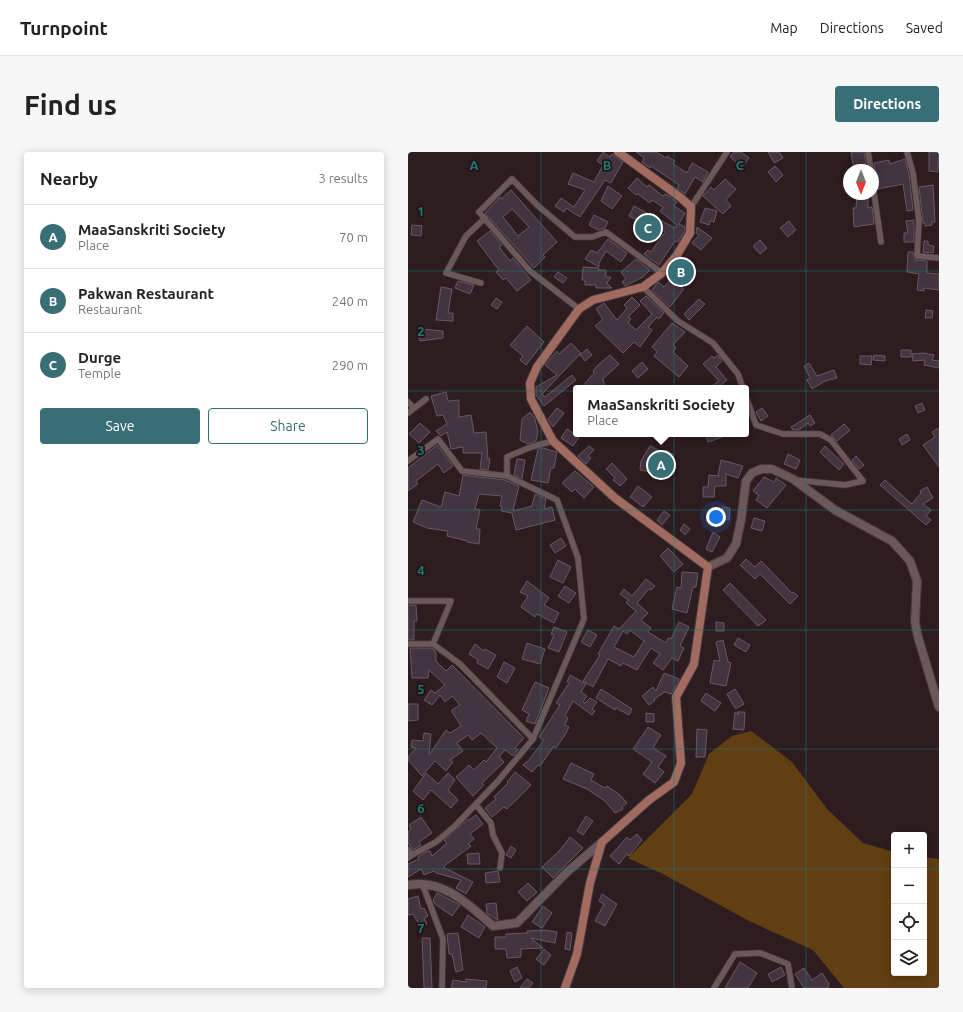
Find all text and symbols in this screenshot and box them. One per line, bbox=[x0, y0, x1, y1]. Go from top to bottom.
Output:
text: Turnpoint bbox=[20, 17, 108, 39]
text: Map bbox=[770, 20, 798, 36]
text: Directions bbox=[820, 20, 884, 36]
text: Saved bbox=[906, 20, 943, 36]
button: Directions bbox=[835, 86, 939, 122]
text: Find us bbox=[24, 89, 117, 120]
text: A bbox=[469, 158, 479, 172]
text: B bbox=[603, 158, 612, 172]
text: C bbox=[736, 158, 745, 172]
north arrow bbox=[843, 164, 879, 200]
text: Nearby bbox=[40, 169, 98, 188]
text: 3 results bbox=[318, 171, 368, 185]
text: 1 bbox=[417, 204, 425, 218]
pin: C bbox=[635, 213, 661, 243]
text: MaaSanskriti Society bbox=[78, 221, 226, 238]
text: A bbox=[48, 230, 58, 244]
text: 70 m bbox=[339, 230, 368, 244]
text: Place bbox=[78, 238, 109, 252]
pin: B bbox=[668, 257, 694, 287]
text: Pakwan Restaurant bbox=[78, 285, 214, 302]
text: B bbox=[49, 294, 57, 308]
text: 240 m bbox=[332, 294, 368, 308]
text: Restaurant bbox=[78, 302, 142, 316]
text: 2 bbox=[417, 324, 425, 338]
text: Durge bbox=[78, 349, 121, 366]
text: C bbox=[49, 358, 57, 372]
text: 290 m bbox=[332, 358, 368, 372]
text: Temple bbox=[78, 366, 121, 380]
popup bbox=[573, 385, 749, 437]
text: MaaSanskriti Society bbox=[587, 396, 735, 413]
button: Save bbox=[40, 408, 200, 444]
button: Share bbox=[208, 408, 368, 444]
text: Place bbox=[587, 413, 618, 427]
text: 3 bbox=[417, 443, 425, 457]
pin: A bbox=[648, 450, 674, 480]
your location bbox=[706, 507, 726, 527]
text: 4 bbox=[417, 563, 425, 577]
text: 5 bbox=[417, 682, 425, 696]
text: 6 bbox=[417, 801, 425, 815]
map controls bbox=[891, 832, 927, 976]
button: + bbox=[891, 832, 927, 868]
button: − bbox=[891, 868, 927, 904]
button: locate bbox=[891, 904, 927, 940]
text: 7 bbox=[417, 921, 425, 935]
button: layers bbox=[891, 940, 927, 976]

